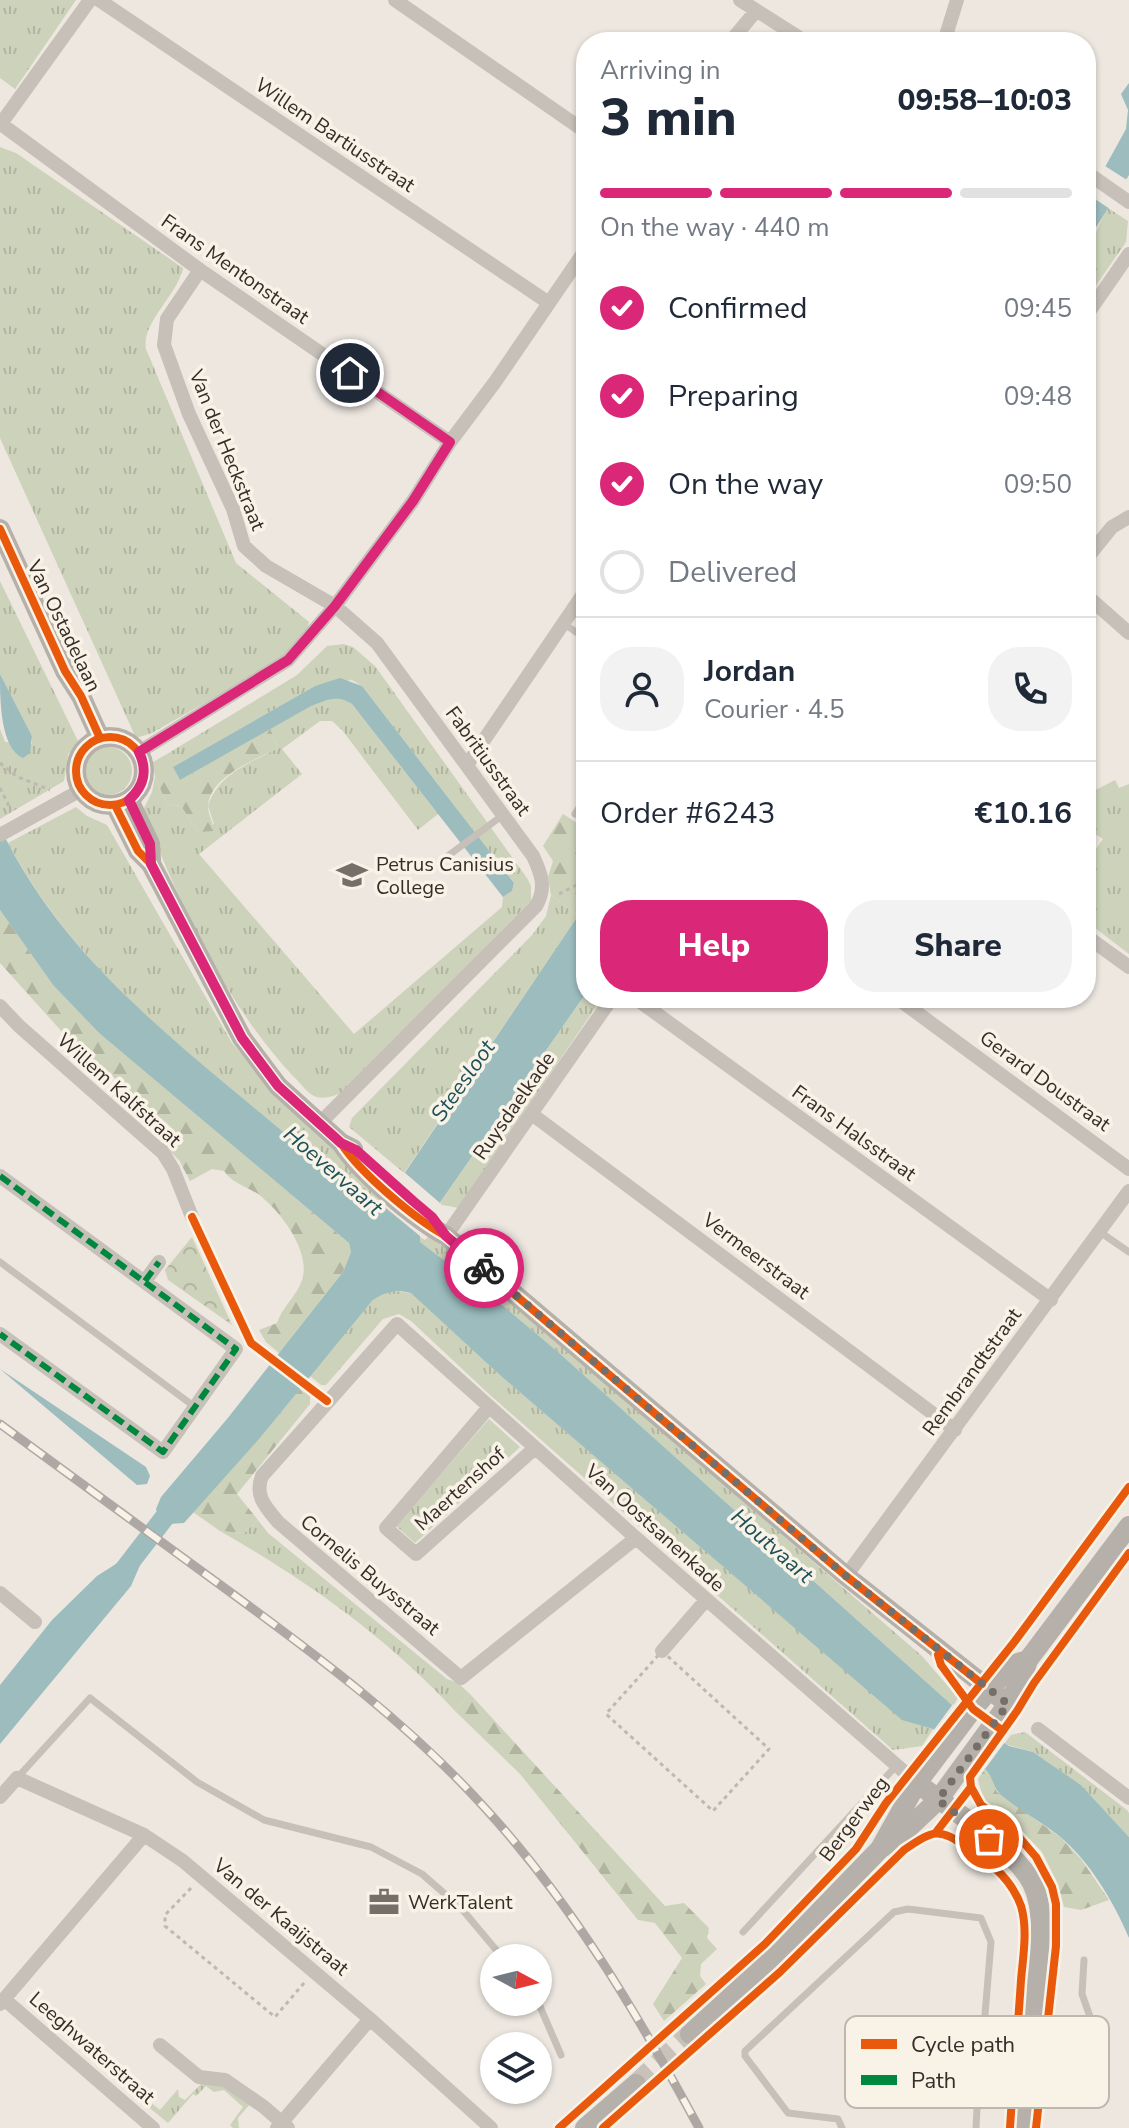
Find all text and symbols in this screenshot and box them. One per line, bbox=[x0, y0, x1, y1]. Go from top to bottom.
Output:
text: Arriving in bbox=[600, 53, 721, 88]
street label: Willem Bartiusstraat bbox=[250, 71, 421, 199]
text: 09:58–10:03 bbox=[897, 80, 1072, 121]
text: 3 min bbox=[600, 82, 737, 153]
street label: Frans Mentonstraat bbox=[156, 208, 315, 331]
text: On the way · 440 m bbox=[600, 210, 829, 245]
icon: check bbox=[600, 286, 644, 330]
text: Confirmed bbox=[668, 288, 808, 329]
text: 09:45 bbox=[1004, 291, 1072, 326]
pin bbox=[316, 339, 384, 407]
icon: home bbox=[328, 351, 372, 395]
street label: Van der Heckstraat bbox=[182, 365, 272, 535]
icon: check bbox=[600, 374, 644, 418]
text: Preparing bbox=[668, 376, 799, 417]
text: 09:48 bbox=[1004, 379, 1072, 414]
icon: check bbox=[600, 462, 644, 506]
text: On the way bbox=[668, 464, 823, 505]
text: 09:50 bbox=[1004, 467, 1072, 502]
text: Delivered bbox=[668, 552, 797, 593]
street label: Van Ostadelaan bbox=[20, 555, 107, 696]
button: person bbox=[600, 647, 684, 731]
button: phone bbox=[988, 647, 1072, 731]
text: Jordan bbox=[704, 651, 795, 692]
text: Courier · 4.5 bbox=[704, 692, 845, 727]
street label: Fabritiusstraat bbox=[439, 701, 537, 822]
text: Order #6243 bbox=[600, 793, 775, 834]
text: €10.16 bbox=[975, 793, 1072, 834]
place label: Petrus Canisius College bbox=[376, 851, 514, 901]
school or university icon: Petrus Canisius College bbox=[335, 858, 369, 892]
button: Help bbox=[600, 900, 828, 992]
button: Share bbox=[844, 900, 1072, 992]
street label: Gerard Doustraat bbox=[974, 1024, 1117, 1138]
street label: Willem Kalfstraat bbox=[51, 1027, 188, 1154]
water label: Steesloot bbox=[424, 1033, 503, 1128]
street label: Ruysdaelkade bbox=[467, 1047, 561, 1165]
street label: Frans Halsstraat bbox=[786, 1079, 922, 1188]
water label: Hoevervaart bbox=[277, 1119, 390, 1223]
street label: Vermeerstraat bbox=[696, 1206, 816, 1306]
courier bbox=[444, 1228, 524, 1308]
icon: bike bbox=[462, 1246, 506, 1290]
street label: Rembrandtstraat bbox=[916, 1302, 1028, 1441]
street label: Maertenshof bbox=[409, 1441, 511, 1537]
street label: Van Oostsanenkade bbox=[579, 1457, 731, 1598]
water label: Houtvaart bbox=[725, 1502, 820, 1591]
street label: Cornelis Buysstraat bbox=[294, 1509, 446, 1642]
street label: Bergerweg bbox=[813, 1771, 895, 1867]
pin bbox=[955, 1805, 1023, 1873]
icon: bag bbox=[967, 1817, 1011, 1861]
street label: Van der Kaaijstraat bbox=[207, 1852, 355, 1982]
office icon: WerkTalent bbox=[367, 1885, 401, 1919]
place label: WerkTalent bbox=[408, 1889, 514, 1916]
north arrow bbox=[480, 1944, 552, 2016]
map controls bbox=[480, 1944, 552, 2104]
street label: Leeghwaterstraat bbox=[23, 1986, 161, 2111]
legend bbox=[845, 2016, 1109, 2108]
text: Cycle path bbox=[911, 2030, 1015, 2060]
button: layers bbox=[480, 2032, 552, 2104]
text: Path bbox=[911, 2066, 956, 2096]

